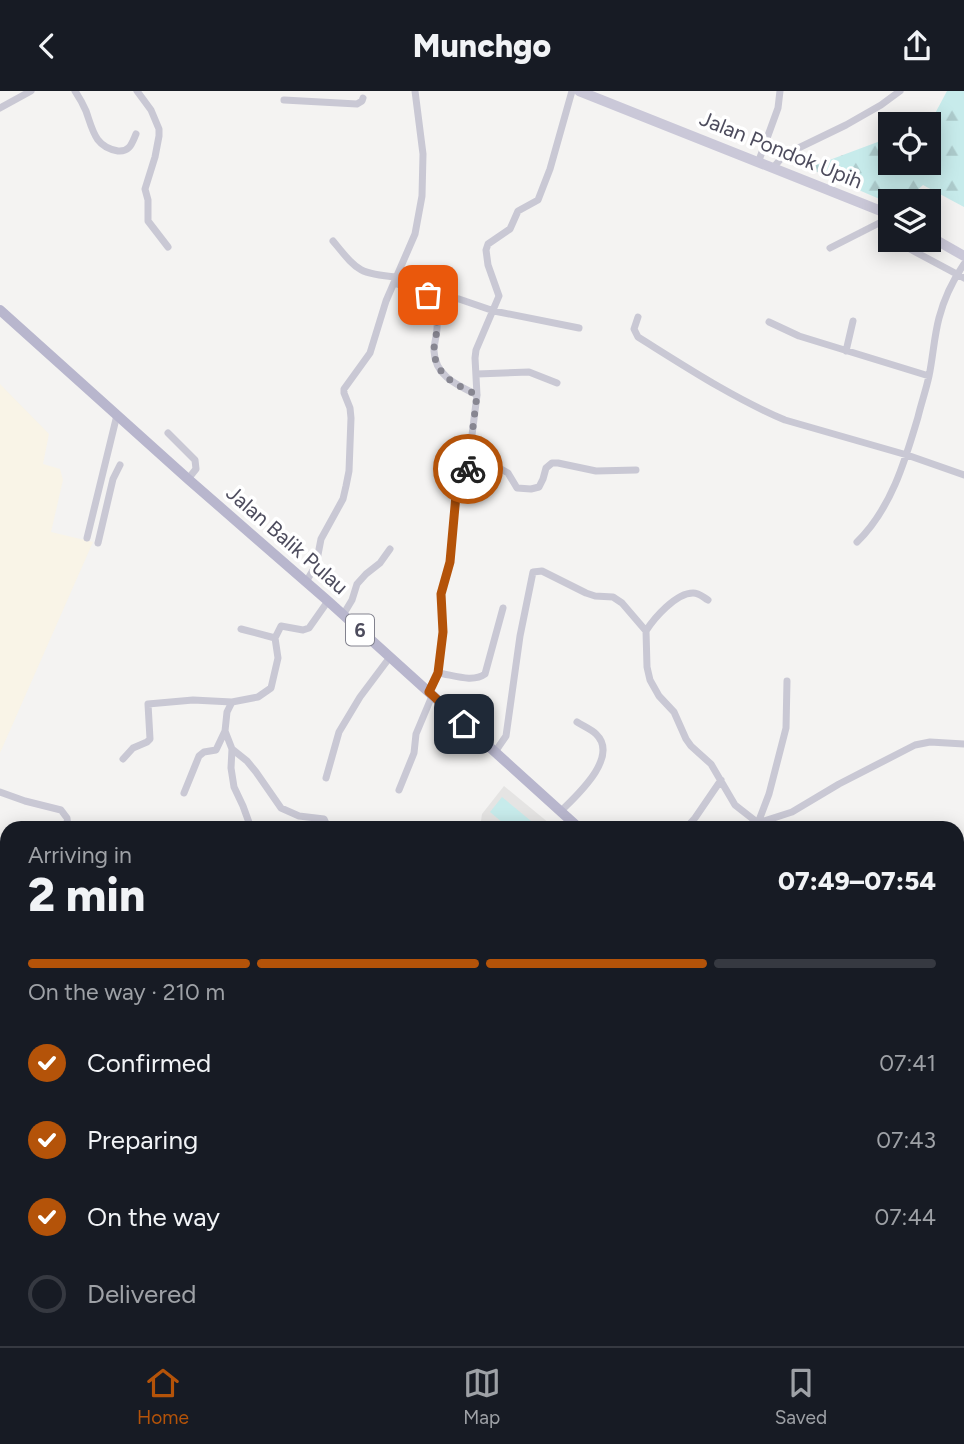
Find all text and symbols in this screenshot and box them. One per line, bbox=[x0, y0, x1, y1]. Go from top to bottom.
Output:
icon: back bbox=[28, 27, 66, 65]
text: Munchgo bbox=[413, 27, 551, 65]
icon: share bbox=[898, 27, 936, 65]
street label: Jalan Pondok Upih bbox=[696, 105, 866, 194]
map controls bbox=[878, 112, 941, 252]
button: locate bbox=[878, 112, 941, 175]
button: layers bbox=[878, 189, 941, 252]
pin bbox=[398, 265, 458, 325]
icon: bag bbox=[409, 276, 447, 314]
courier bbox=[433, 434, 503, 504]
icon: bike bbox=[449, 450, 487, 488]
street label: Jalan Balik Pulau bbox=[221, 480, 353, 599]
road number: 6 bbox=[346, 615, 374, 645]
pin bbox=[434, 694, 494, 754]
icon: home bbox=[445, 705, 483, 743]
text: Arriving in bbox=[28, 841, 132, 869]
text: 07:49–07:54 bbox=[778, 865, 936, 897]
text: 2 min bbox=[28, 867, 145, 923]
text: On the way · 210 m bbox=[28, 978, 225, 1006]
icon: check bbox=[28, 1044, 66, 1082]
text: Confirmed bbox=[87, 1047, 211, 1079]
text: 07:41 bbox=[879, 1049, 936, 1077]
icon: check bbox=[28, 1121, 66, 1159]
text: Preparing bbox=[87, 1124, 198, 1156]
text: 07:43 bbox=[876, 1126, 936, 1154]
icon: check bbox=[28, 1198, 66, 1236]
text: On the way bbox=[87, 1201, 220, 1233]
text: 07:44 bbox=[875, 1203, 936, 1231]
text: Delivered bbox=[87, 1278, 196, 1310]
tab: Home bbox=[137, 1364, 189, 1429]
tab: Map bbox=[463, 1364, 501, 1429]
tab: Saved bbox=[775, 1364, 827, 1429]

